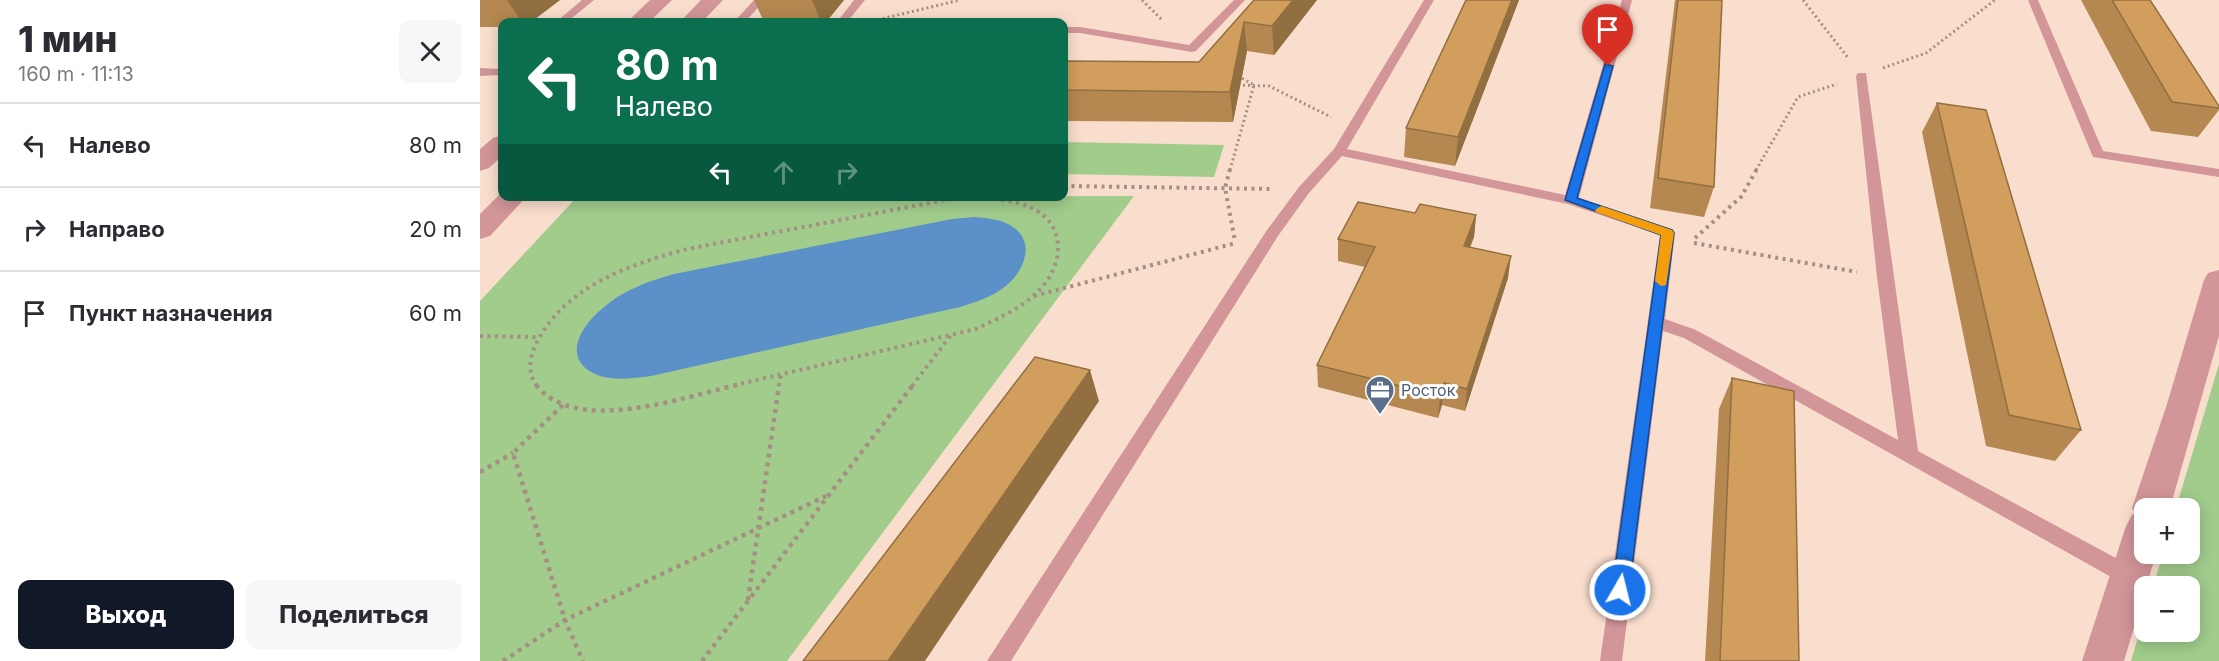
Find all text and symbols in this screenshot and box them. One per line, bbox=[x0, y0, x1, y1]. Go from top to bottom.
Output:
pin bbox=[1582, 4, 1633, 66]
icon: arrive bbox=[1591, 13, 1624, 46]
text: 1 мин bbox=[18, 17, 117, 61]
button: close bbox=[399, 20, 462, 83]
text: 80 m bbox=[615, 39, 719, 90]
icon: left bbox=[516, 42, 594, 120]
text: 160 m · 11:13 bbox=[18, 62, 134, 86]
text: Налево bbox=[615, 90, 713, 123]
icon: left bbox=[18, 129, 51, 162]
text: Налево bbox=[69, 132, 151, 158]
text: 80 m bbox=[409, 132, 462, 158]
icon: left bbox=[704, 156, 737, 189]
icon: ahead bbox=[767, 156, 800, 189]
icon: right bbox=[830, 156, 863, 189]
icon: right bbox=[18, 213, 51, 246]
text: Направо bbox=[69, 216, 165, 242]
text: 20 m bbox=[409, 216, 462, 242]
icon: arrive bbox=[18, 297, 51, 330]
text: Пункт назначения bbox=[69, 300, 273, 326]
text: 60 m bbox=[409, 300, 462, 326]
office icon: Росток bbox=[1364, 374, 1396, 416]
place label: Росток bbox=[1401, 380, 1456, 400]
map controls bbox=[2134, 498, 2200, 642]
button: + bbox=[2134, 498, 2200, 564]
position arrow bbox=[1588, 558, 1652, 622]
button: − bbox=[2134, 576, 2200, 642]
button: Выход bbox=[18, 580, 234, 649]
button: Поделиться bbox=[246, 580, 462, 649]

